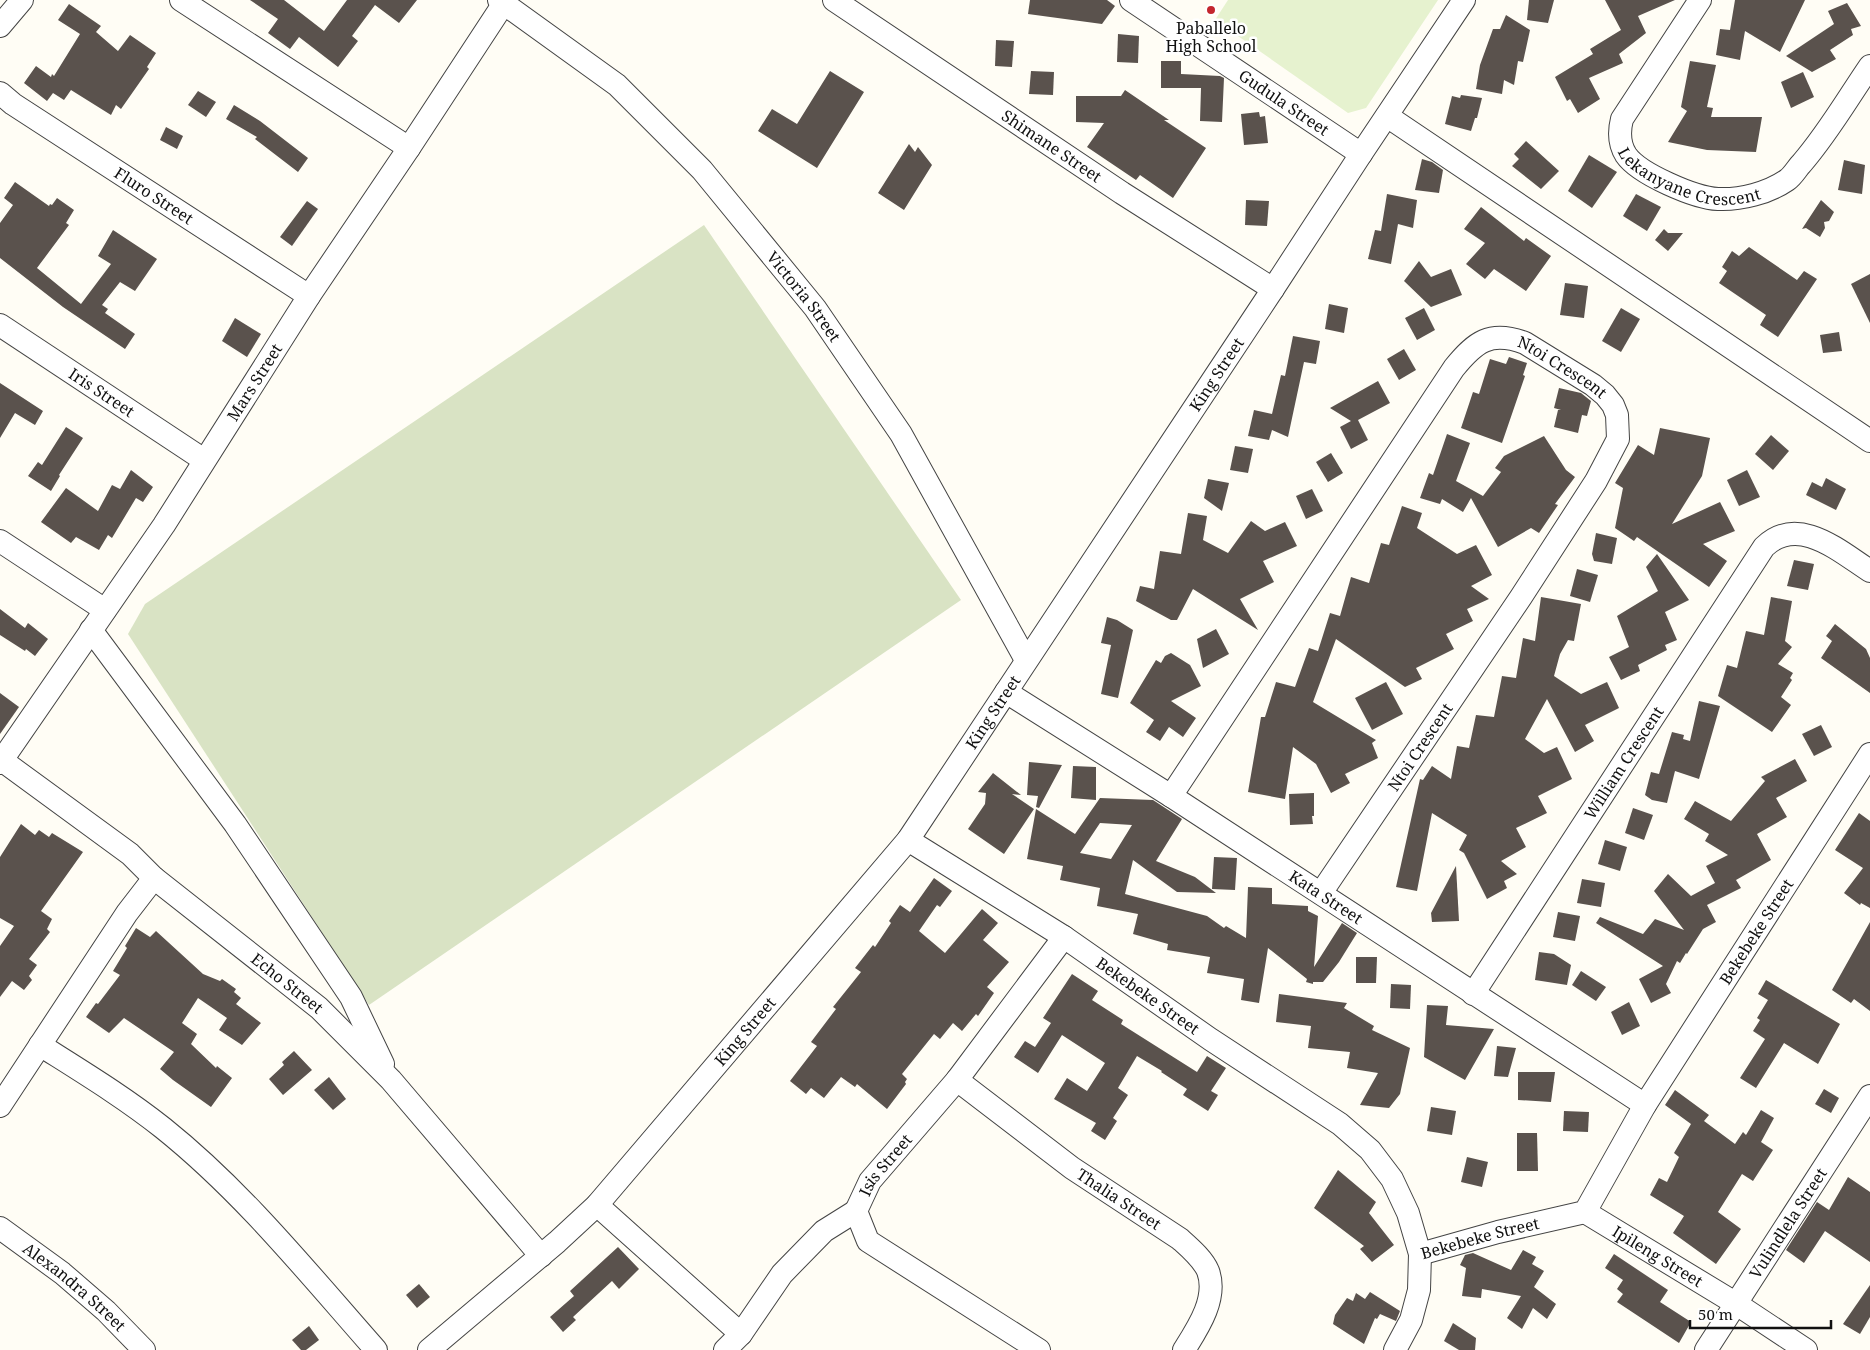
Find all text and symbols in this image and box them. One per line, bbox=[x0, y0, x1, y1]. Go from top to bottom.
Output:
marker: Paballelo High School bbox=[1205, 4, 1217, 16]
place label: Paballelo High School bbox=[1166, 17, 1256, 57]
street label: Gudula Street bbox=[1234, 64, 1334, 141]
street label: Shimane Street bbox=[997, 104, 1106, 187]
street label: Lekanyane Crescent bbox=[1613, 143, 1763, 210]
street label: Fluro Street bbox=[110, 162, 198, 229]
street label: Victoria Street bbox=[762, 246, 846, 346]
street label: Ntoi Crescent bbox=[1515, 330, 1612, 403]
street label: King Street bbox=[1184, 333, 1249, 416]
street label: Mars Street bbox=[222, 339, 287, 425]
street label: Iris Street bbox=[65, 363, 139, 422]
street label: King Street bbox=[960, 671, 1025, 753]
street label: Ntoi Crescent bbox=[1382, 698, 1458, 795]
street label: William Crescent bbox=[1579, 702, 1669, 824]
street label: Kata Street bbox=[1285, 865, 1367, 929]
street label: Bekebeke Street bbox=[1714, 874, 1798, 989]
street label: Echo Street bbox=[247, 948, 328, 1019]
street label: Bekebeke Street bbox=[1092, 952, 1204, 1040]
street label: King Street bbox=[709, 992, 781, 1071]
street label: Isis Street bbox=[854, 1129, 917, 1200]
street label: Thalia Street bbox=[1072, 1163, 1166, 1235]
street label: Vulindlela Street bbox=[1744, 1163, 1832, 1283]
street label: Bekebeke Street bbox=[1418, 1212, 1541, 1264]
street label: Ipileng Street bbox=[1608, 1220, 1707, 1292]
street label: Alexandra Street bbox=[19, 1237, 131, 1336]
scale bar bbox=[1690, 1298, 1831, 1330]
text: 50 m bbox=[1698, 1304, 1733, 1324]

